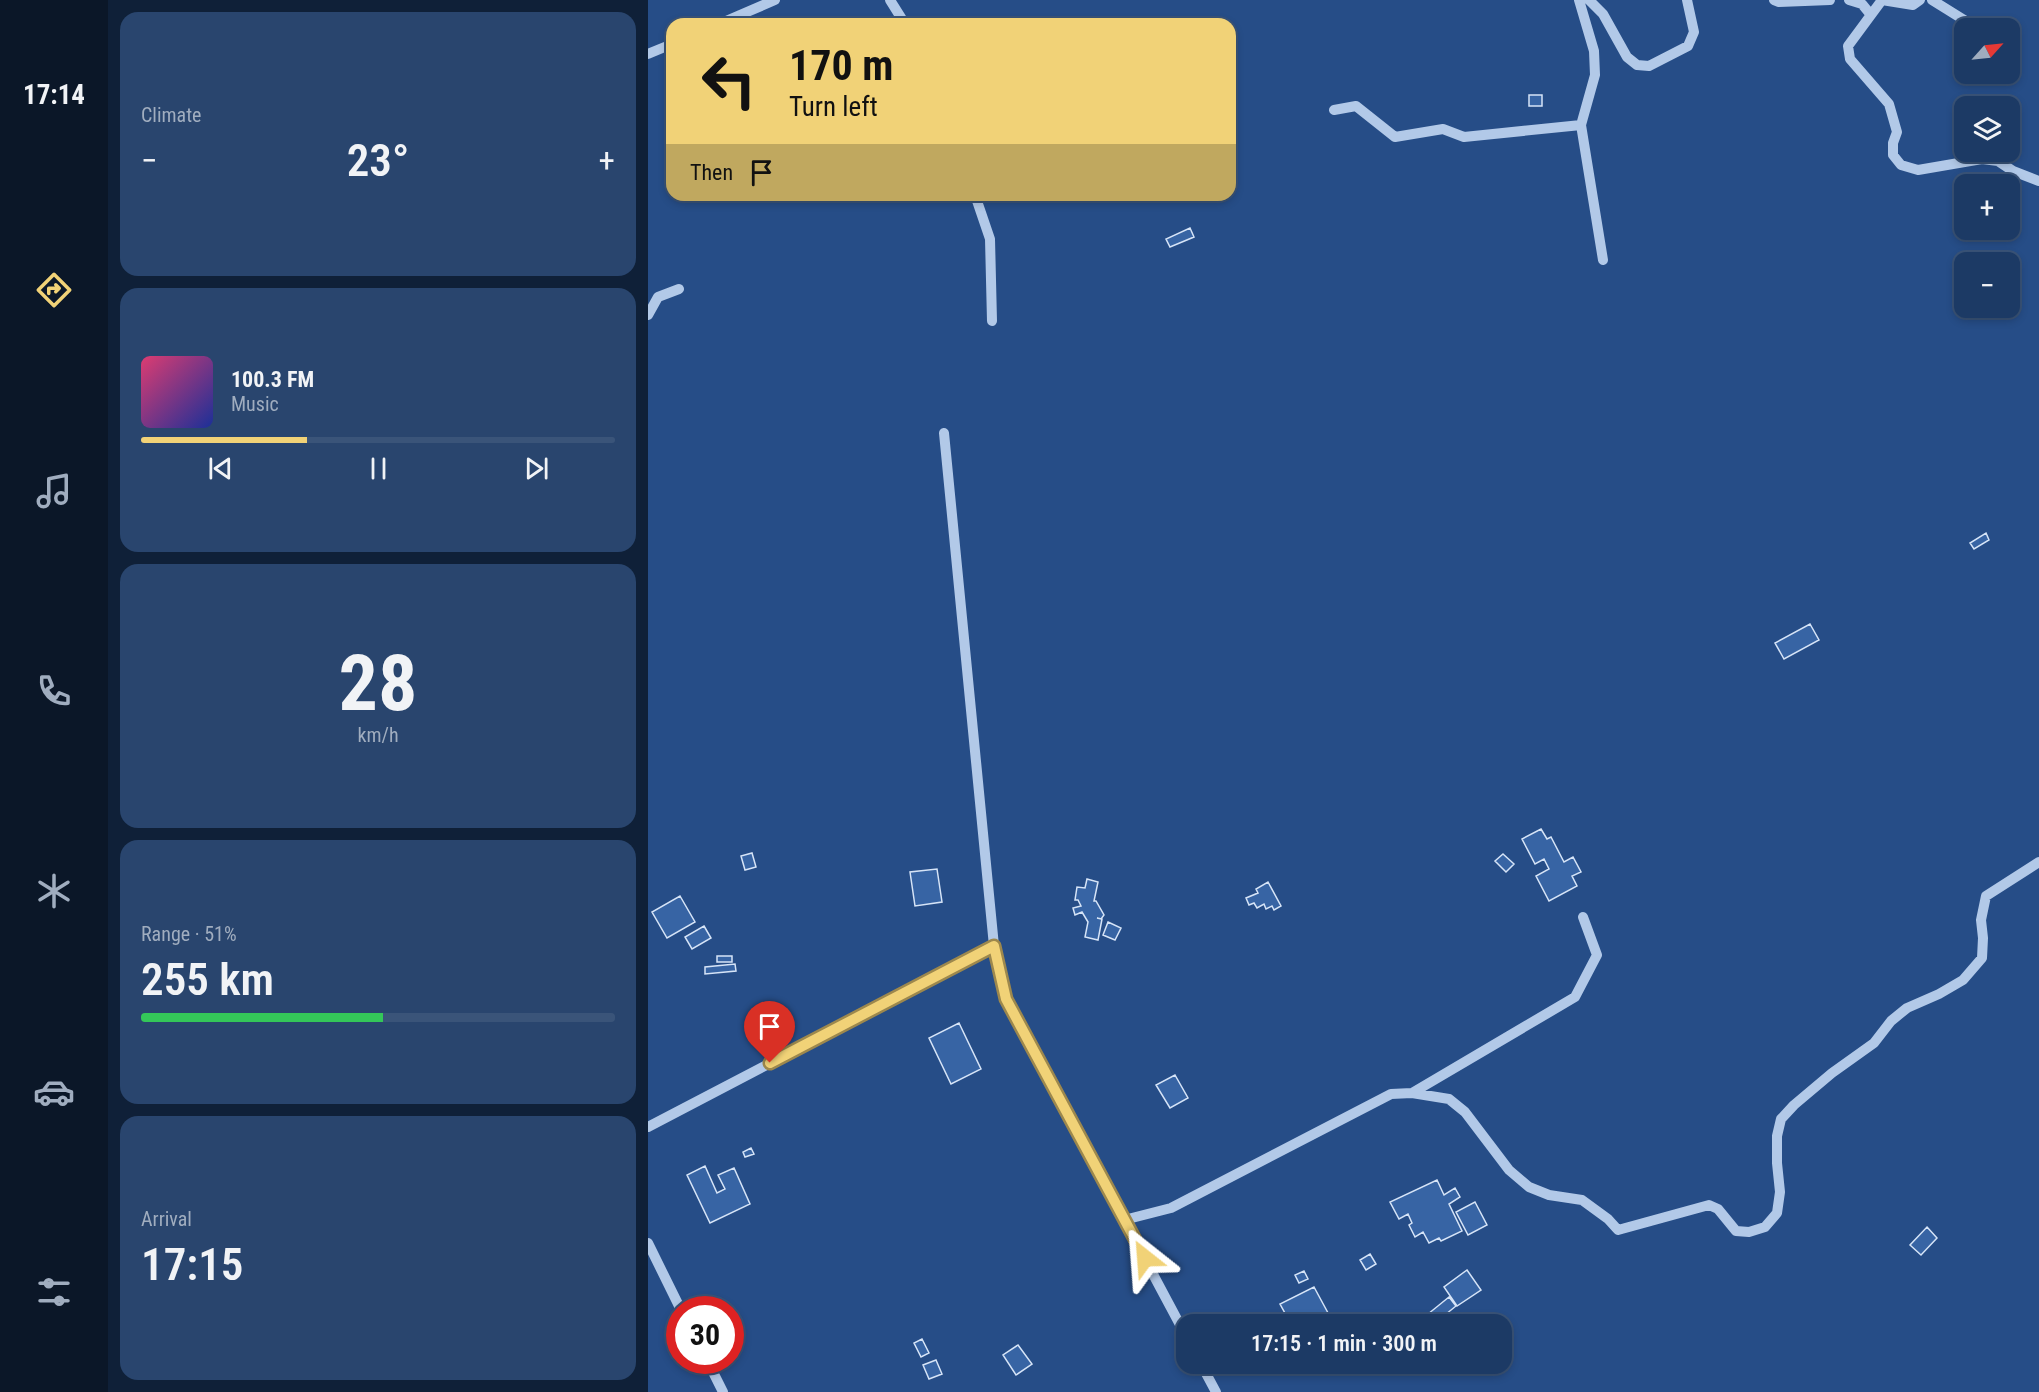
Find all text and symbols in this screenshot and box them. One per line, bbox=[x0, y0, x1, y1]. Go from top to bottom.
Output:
north arrow bbox=[1954, 18, 2020, 84]
map controls bbox=[1954, 18, 2020, 318]
text: 170 m bbox=[789, 41, 894, 90]
icon: left bbox=[690, 42, 768, 120]
text: 17:14 bbox=[23, 79, 85, 111]
text: Turn left bbox=[789, 91, 878, 123]
button: layers bbox=[1954, 96, 2020, 162]
text: Climate bbox=[141, 103, 201, 127]
text: 23° bbox=[347, 134, 409, 187]
text: − bbox=[141, 141, 158, 180]
text: + bbox=[599, 141, 615, 180]
icon: arrive bbox=[745, 156, 778, 189]
text: Then bbox=[690, 160, 733, 185]
button: + bbox=[1954, 174, 2020, 240]
button: − bbox=[1954, 252, 2020, 318]
icon: directions bbox=[33, 269, 75, 311]
text: 100.3 FM bbox=[231, 367, 314, 392]
text: Music bbox=[231, 392, 279, 416]
icon: previous bbox=[204, 452, 237, 485]
icon: pause bbox=[362, 452, 395, 485]
icon: next bbox=[520, 452, 553, 485]
icon: music bbox=[33, 470, 75, 512]
text: 28 bbox=[339, 638, 417, 729]
icon: phone bbox=[33, 670, 75, 712]
text: km/h bbox=[357, 723, 399, 747]
icon: climate bbox=[33, 870, 75, 912]
text: Range · 51% bbox=[141, 922, 237, 946]
text: 255 km bbox=[141, 953, 274, 1006]
pin bbox=[744, 1001, 795, 1063]
icon: arrive bbox=[753, 1010, 786, 1043]
icon: car bbox=[33, 1071, 75, 1113]
text: Arrival bbox=[141, 1207, 192, 1231]
position arrow bbox=[1113, 1226, 1177, 1290]
text: 17:15 bbox=[141, 1238, 243, 1291]
icon: filters bbox=[33, 1271, 75, 1313]
speed limit sign: 30 bbox=[666, 1296, 744, 1374]
text: 17:15 · 1 min · 300 m bbox=[1251, 1331, 1437, 1356]

